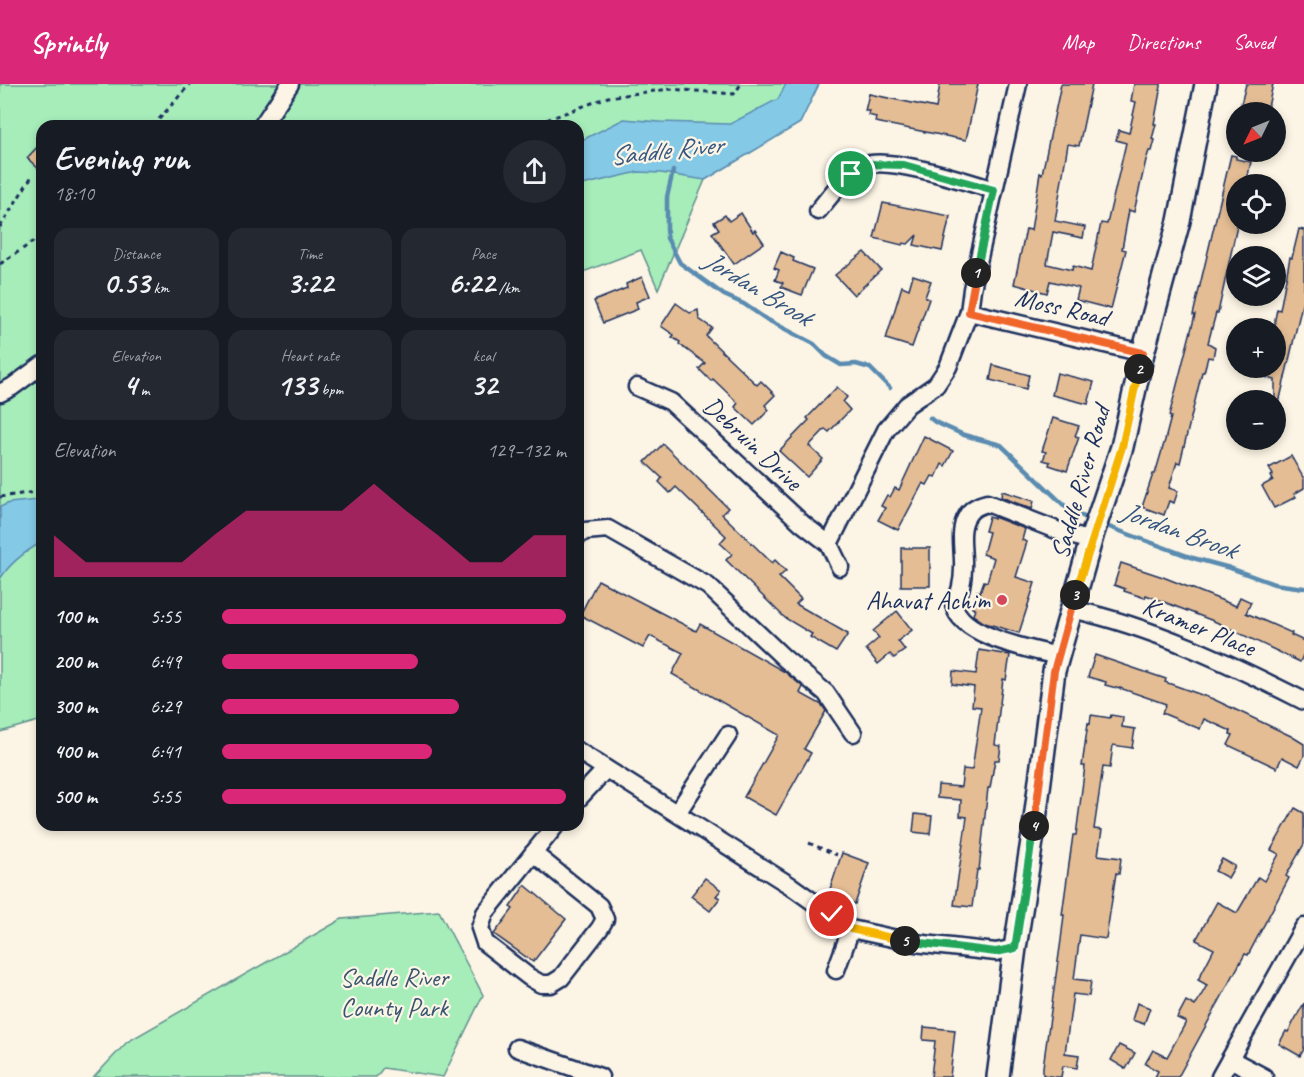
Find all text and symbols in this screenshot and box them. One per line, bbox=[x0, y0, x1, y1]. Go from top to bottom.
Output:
text: Sprintly bbox=[30, 25, 107, 60]
text: Map bbox=[1062, 29, 1094, 55]
text: Directions bbox=[1127, 29, 1200, 55]
text: Saved bbox=[1233, 29, 1274, 55]
north arrow bbox=[1226, 102, 1286, 162]
map controls bbox=[1226, 102, 1286, 450]
water label: Saddle River bbox=[608, 127, 728, 173]
text: Evening run bbox=[54, 137, 189, 179]
button: share bbox=[503, 140, 566, 203]
pin bbox=[825, 148, 876, 199]
icon: arrive bbox=[834, 157, 867, 190]
button: locate bbox=[1226, 174, 1286, 234]
text: 18:10 bbox=[54, 181, 94, 206]
water label: Jordan Brook bbox=[696, 241, 822, 336]
text: Distance bbox=[112, 244, 160, 264]
text: Time bbox=[298, 244, 322, 264]
text: Pace bbox=[471, 244, 496, 264]
button: layers bbox=[1226, 246, 1286, 306]
pin: 1 bbox=[961, 258, 991, 288]
text: 1 bbox=[972, 263, 980, 283]
text: 0.53 bbox=[104, 264, 150, 302]
text: 3:22 bbox=[287, 264, 333, 302]
text: 6:22 bbox=[448, 264, 495, 302]
text: km bbox=[150, 278, 169, 298]
text: /km bbox=[495, 278, 520, 298]
street label: Moss Road bbox=[1012, 281, 1116, 335]
button: + bbox=[1226, 318, 1286, 378]
text: Elevation bbox=[112, 346, 161, 366]
text: Heart rate bbox=[281, 346, 339, 366]
text: kcal bbox=[473, 346, 494, 366]
pin: 2 bbox=[1124, 354, 1154, 384]
text: 2 bbox=[1135, 359, 1143, 379]
text: 4 bbox=[123, 366, 137, 404]
text: 133 bbox=[277, 366, 317, 404]
text: 32 bbox=[470, 366, 497, 404]
text: m bbox=[137, 380, 150, 400]
text: bpm bbox=[317, 380, 343, 400]
street label: Debruin Drive bbox=[696, 389, 810, 499]
button: − bbox=[1226, 390, 1286, 450]
street label: Saddle River Road bbox=[1043, 398, 1119, 563]
text: Elevation bbox=[54, 438, 116, 463]
text: 129–132 m bbox=[487, 438, 566, 463]
water label: Jordan Brook bbox=[1115, 493, 1245, 568]
pin: 3 bbox=[1060, 580, 1090, 610]
place label: Ahavat Achim bbox=[866, 584, 991, 617]
text: 3 bbox=[1071, 585, 1079, 605]
street label: Kramer Place bbox=[1138, 589, 1262, 665]
marker: Ahavat Achim bbox=[995, 593, 1009, 607]
text: 100 m bbox=[54, 604, 97, 629]
text: 5:55 bbox=[150, 604, 181, 629]
text: 200 m bbox=[54, 649, 97, 674]
text: 6:49 bbox=[150, 649, 181, 674]
text: 300 m bbox=[54, 694, 97, 719]
text: 6:29 bbox=[150, 694, 181, 719]
text: 400 m bbox=[54, 739, 97, 764]
text: 6:41 bbox=[150, 739, 181, 764]
text: 500 m bbox=[54, 784, 97, 809]
text: 5:55 bbox=[150, 784, 181, 809]
pin: 4 bbox=[1019, 811, 1049, 841]
text: 4 bbox=[1030, 816, 1038, 836]
pin bbox=[806, 888, 857, 939]
icon: check bbox=[815, 897, 848, 930]
pin: 5 bbox=[890, 926, 920, 956]
text: 5 bbox=[902, 931, 908, 951]
park label: Saddle River County Park bbox=[340, 961, 450, 1024]

